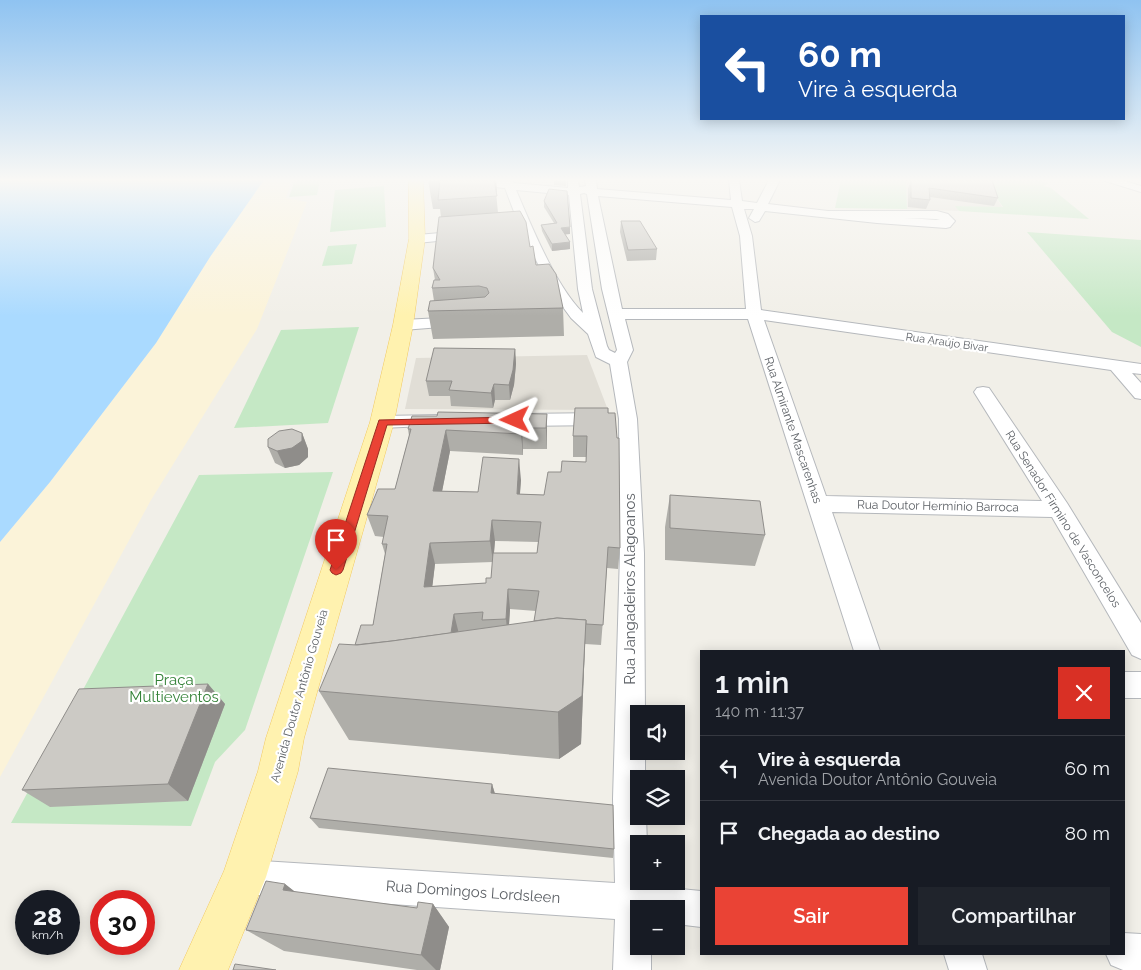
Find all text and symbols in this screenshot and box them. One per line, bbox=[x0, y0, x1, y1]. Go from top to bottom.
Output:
text: 60 m bbox=[798, 34, 882, 75]
icon: left bbox=[715, 35, 780, 100]
text: Vire à esquerda bbox=[798, 76, 957, 102]
street label: Rua Araújo Bivar bbox=[905, 330, 989, 355]
street label: Rua Almirante Mascarenhas bbox=[761, 355, 825, 505]
position arrow bbox=[488, 393, 540, 445]
street label: Rua Senador Firmino de Vasconcelos bbox=[1002, 428, 1124, 610]
street label: Rua Jangadeiros Alagoanos bbox=[621, 493, 639, 685]
street label: Rua Doutor Hermínio Barroca bbox=[857, 498, 1019, 514]
pin bbox=[315, 519, 357, 570]
icon: arrive bbox=[322, 526, 350, 554]
street label: Avenida Doutor Antônio Gouveia bbox=[268, 608, 330, 784]
text: 1 min bbox=[715, 665, 790, 700]
button: close bbox=[1058, 667, 1110, 719]
park label: Praça Multieventos bbox=[129, 671, 219, 706]
text: 140 m · 11:37 bbox=[715, 702, 804, 721]
map controls bbox=[630, 705, 685, 955]
button: sound bbox=[630, 705, 685, 760]
text: Vire à esquerda bbox=[758, 748, 901, 770]
icon: left bbox=[715, 754, 743, 782]
text: 60 m bbox=[1065, 757, 1110, 779]
button: layers bbox=[630, 770, 685, 825]
text: Avenida Doutor Antônio Gouveia bbox=[758, 770, 997, 789]
icon: arrive bbox=[715, 819, 743, 847]
text: Chegada ao destino bbox=[758, 822, 940, 844]
text: 80 m bbox=[1065, 822, 1110, 844]
button: + bbox=[630, 835, 685, 890]
street label: Rua Domingos Lordsleen bbox=[385, 877, 561, 907]
button: Sair bbox=[715, 887, 908, 945]
button: Compartilhar bbox=[918, 887, 1110, 945]
speed limit sign: 30 bbox=[90, 890, 155, 955]
button: − bbox=[630, 900, 685, 955]
text: 28 bbox=[33, 901, 62, 931]
text: km/h bbox=[32, 928, 63, 942]

